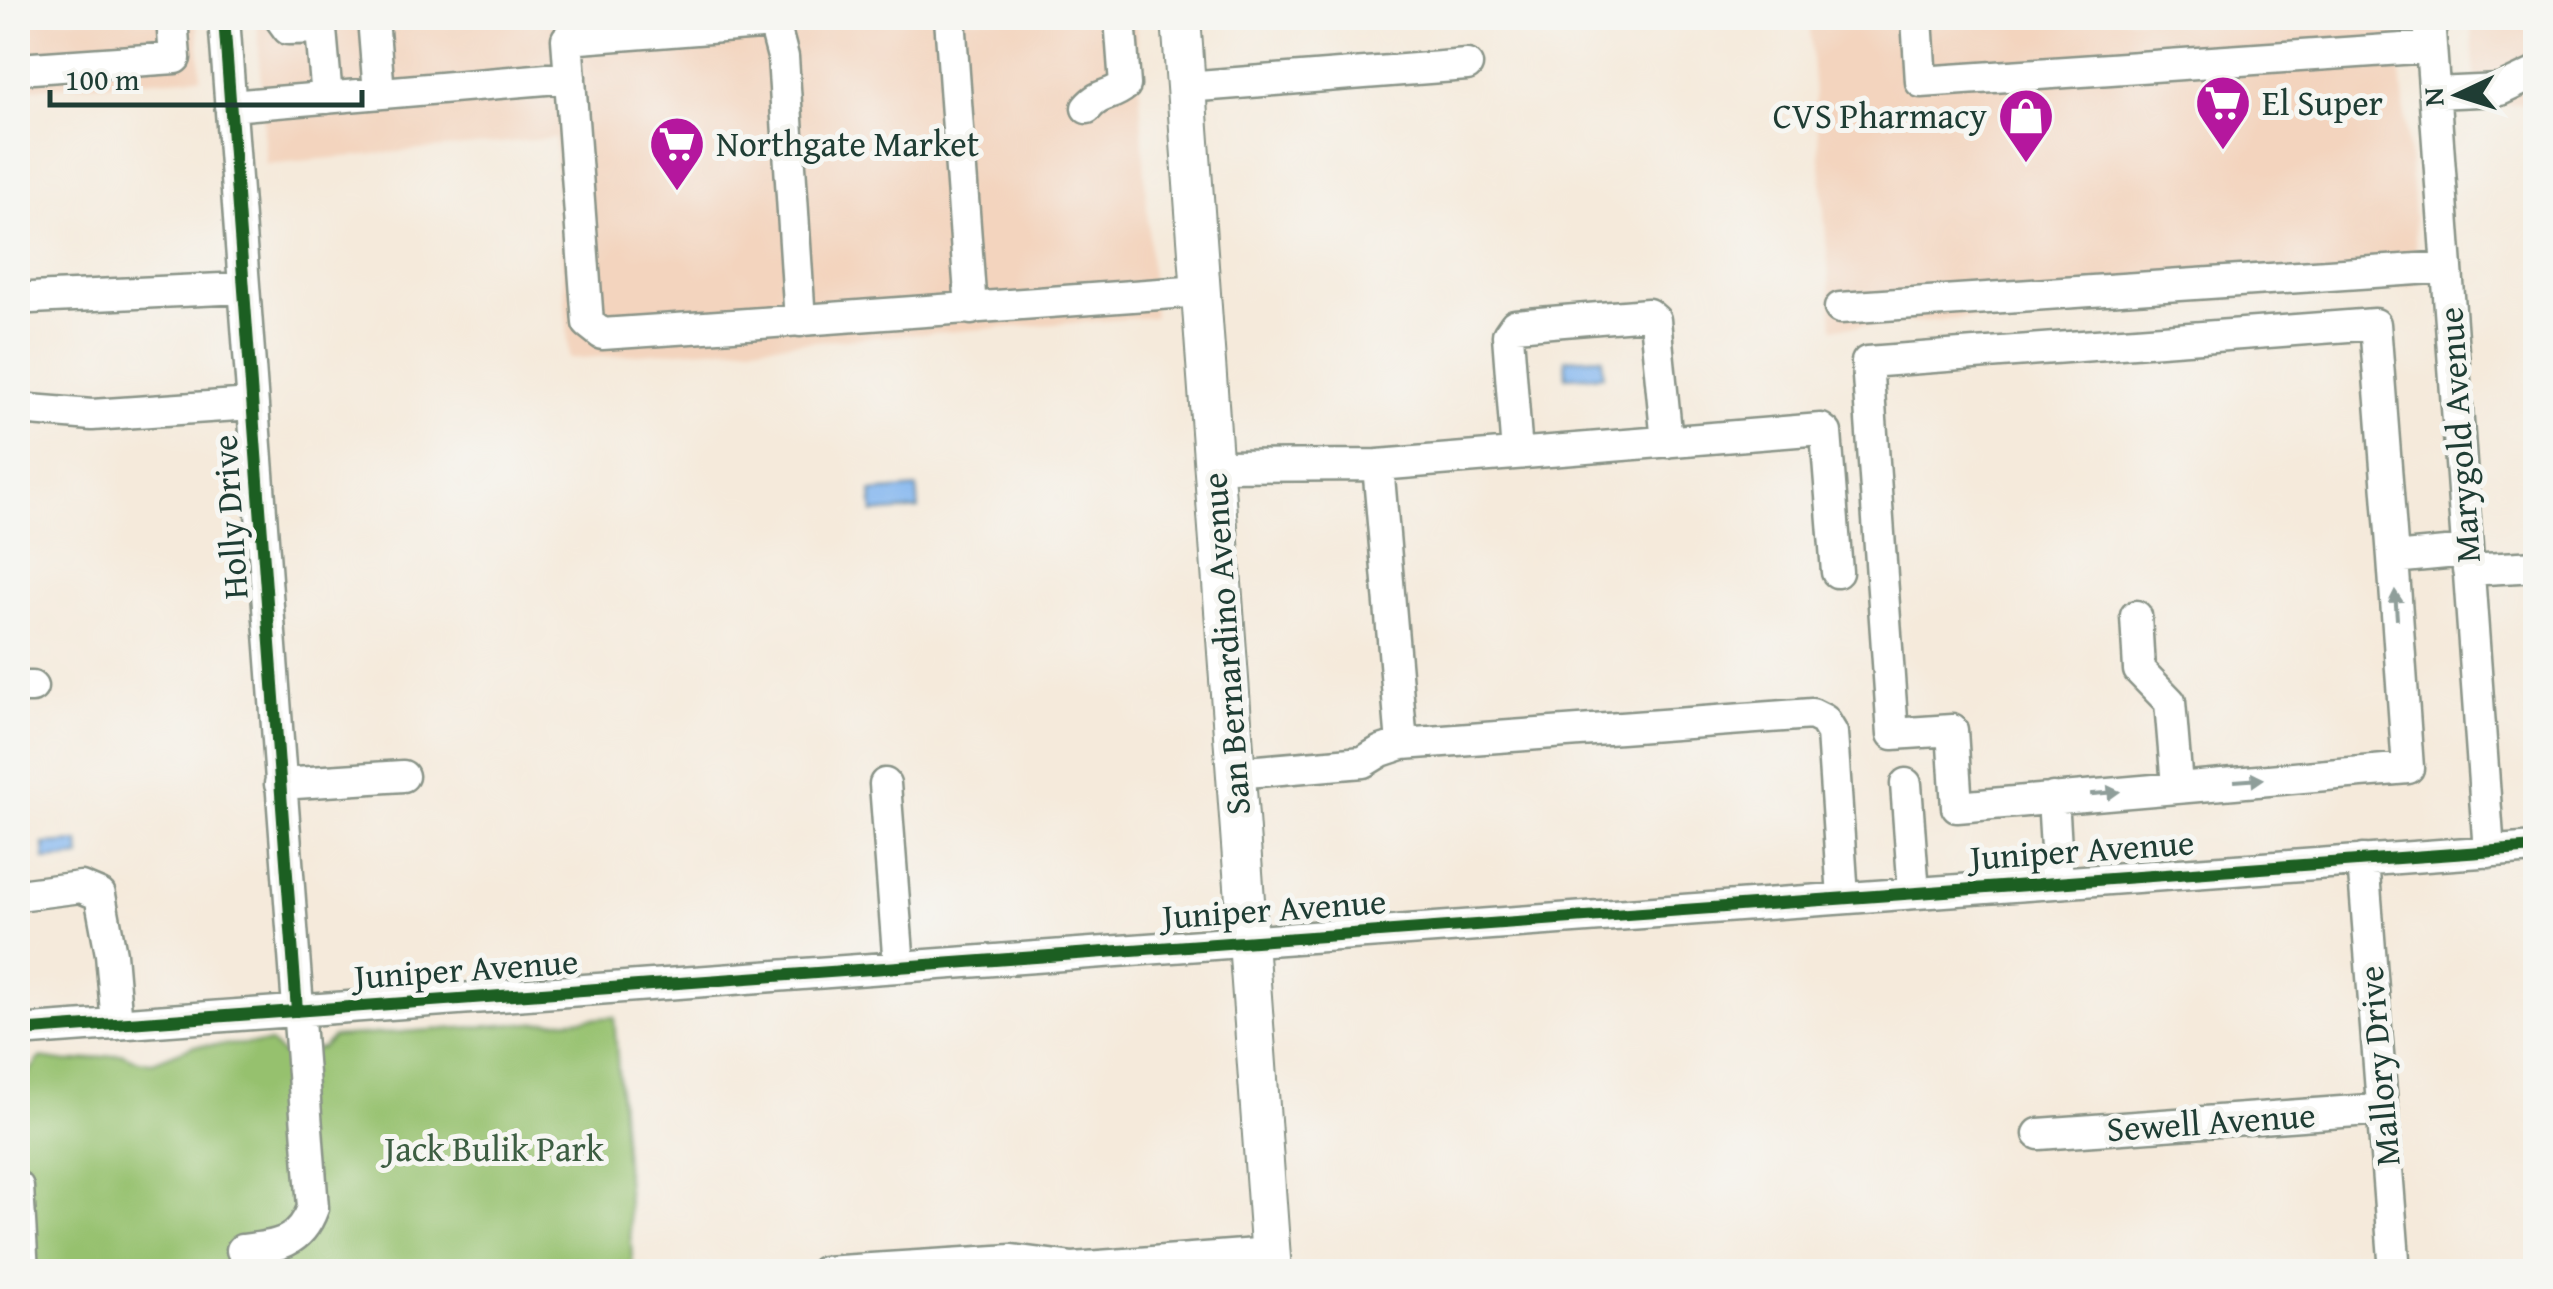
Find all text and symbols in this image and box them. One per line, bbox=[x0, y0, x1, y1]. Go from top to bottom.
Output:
scale bar bbox=[50, 45, 362, 107]
north arrow bbox=[2408, 45, 2508, 145]
text: 100 m bbox=[65, 57, 140, 101]
supermarket icon: El Super bbox=[2193, 73, 2253, 152]
place label: El Super bbox=[2262, 77, 2383, 128]
shop icon: CVS Pharmacy bbox=[1996, 86, 2056, 165]
text: N bbox=[2411, 86, 2454, 108]
place label: CVS Pharmacy bbox=[1773, 90, 1988, 141]
supermarket icon: Northgate Market bbox=[647, 114, 707, 193]
place label: Northgate Market bbox=[716, 118, 979, 169]
street label: Marygold Avenue bbox=[2424, 305, 2493, 565]
street label: Holly Drive bbox=[198, 433, 261, 601]
street label: San Bernardino Avenue bbox=[1188, 471, 1263, 817]
one-way arrow bbox=[2388, 589, 2404, 621]
one-way arrow bbox=[2233, 772, 2265, 788]
one-way arrow bbox=[2089, 784, 2121, 800]
street label: Juniper Avenue bbox=[1964, 816, 2196, 883]
street label: Juniper Avenue bbox=[1156, 875, 1388, 942]
street label: Juniper Avenue bbox=[348, 935, 580, 1002]
street label: Mallory Drive bbox=[2344, 964, 2413, 1168]
street label: Sewell Avenue bbox=[2105, 1089, 2317, 1154]
park label: Jack Bulik Park bbox=[380, 1123, 604, 1174]

